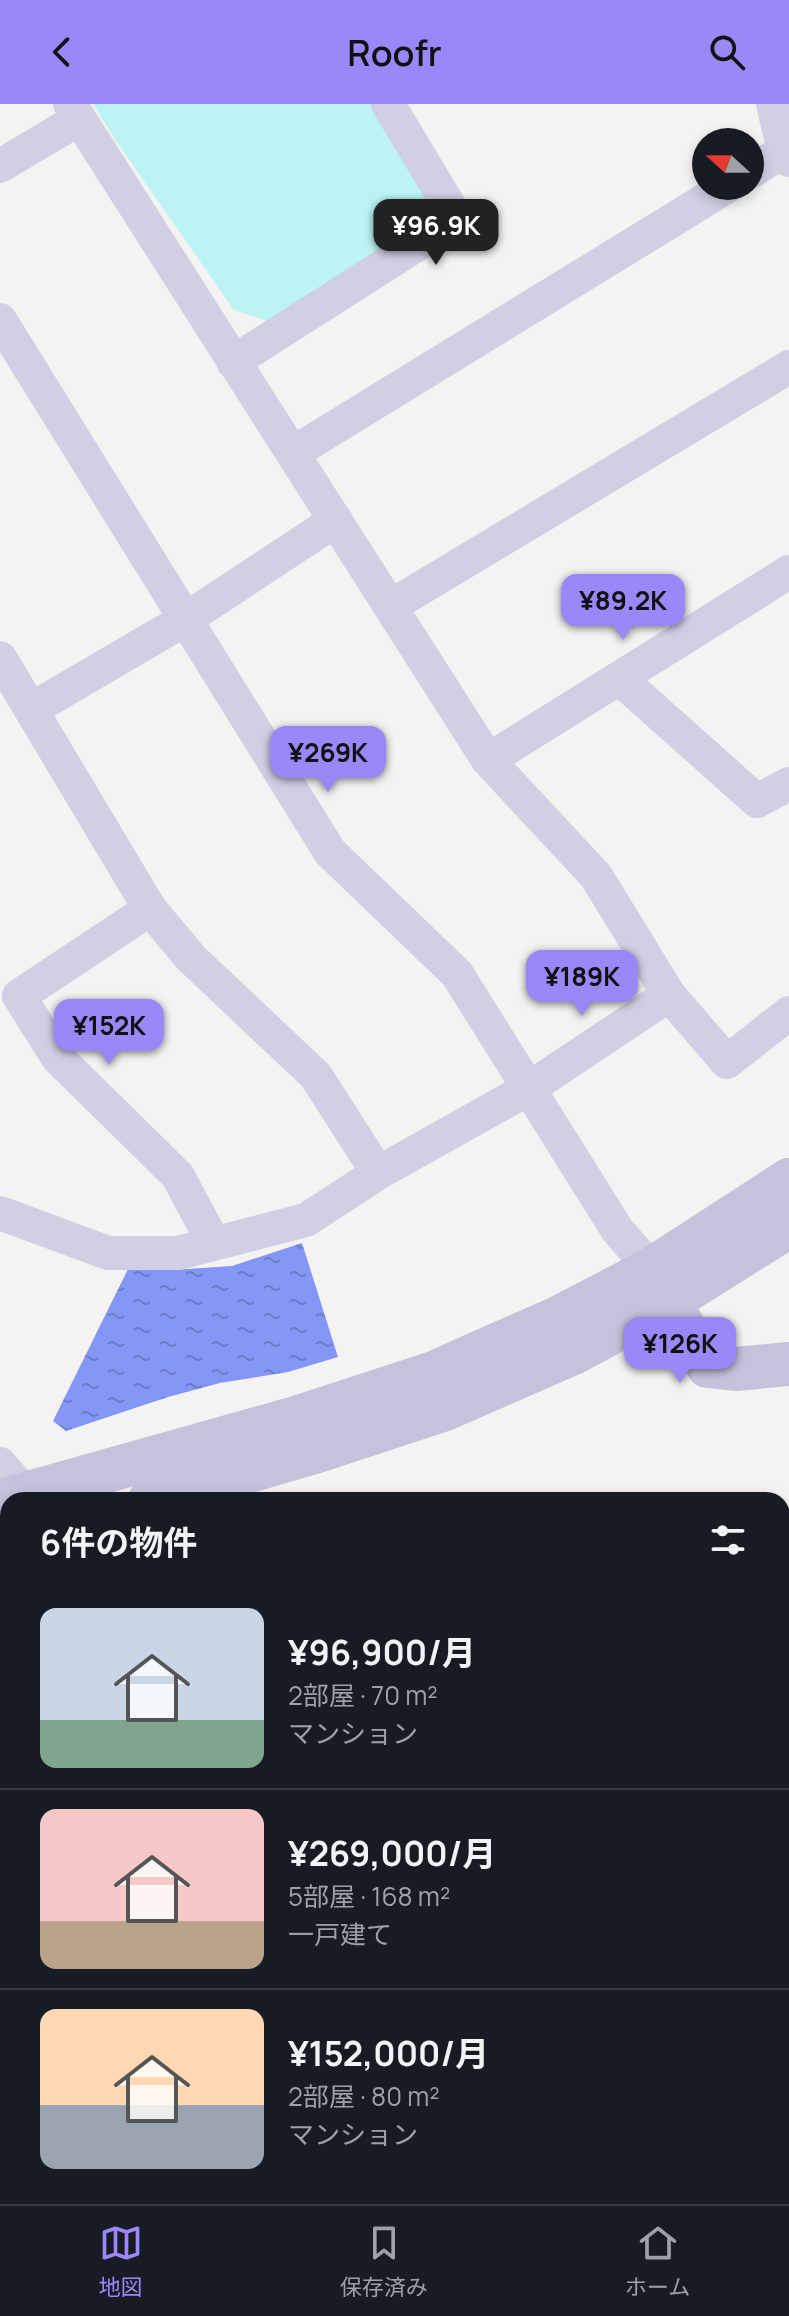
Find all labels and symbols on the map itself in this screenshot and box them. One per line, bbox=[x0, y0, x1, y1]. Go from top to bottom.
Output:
north arrow bbox=[692, 128, 764, 200]
pin: ¥96.9K bbox=[371, 199, 501, 267]
pin: ¥89.2K bbox=[558, 574, 688, 642]
pin: ¥269K bbox=[272, 726, 384, 794]
pin: ¥189K bbox=[526, 950, 638, 1018]
pin: ¥152K bbox=[53, 999, 165, 1067]
pin: ¥126K bbox=[624, 1317, 736, 1385]

